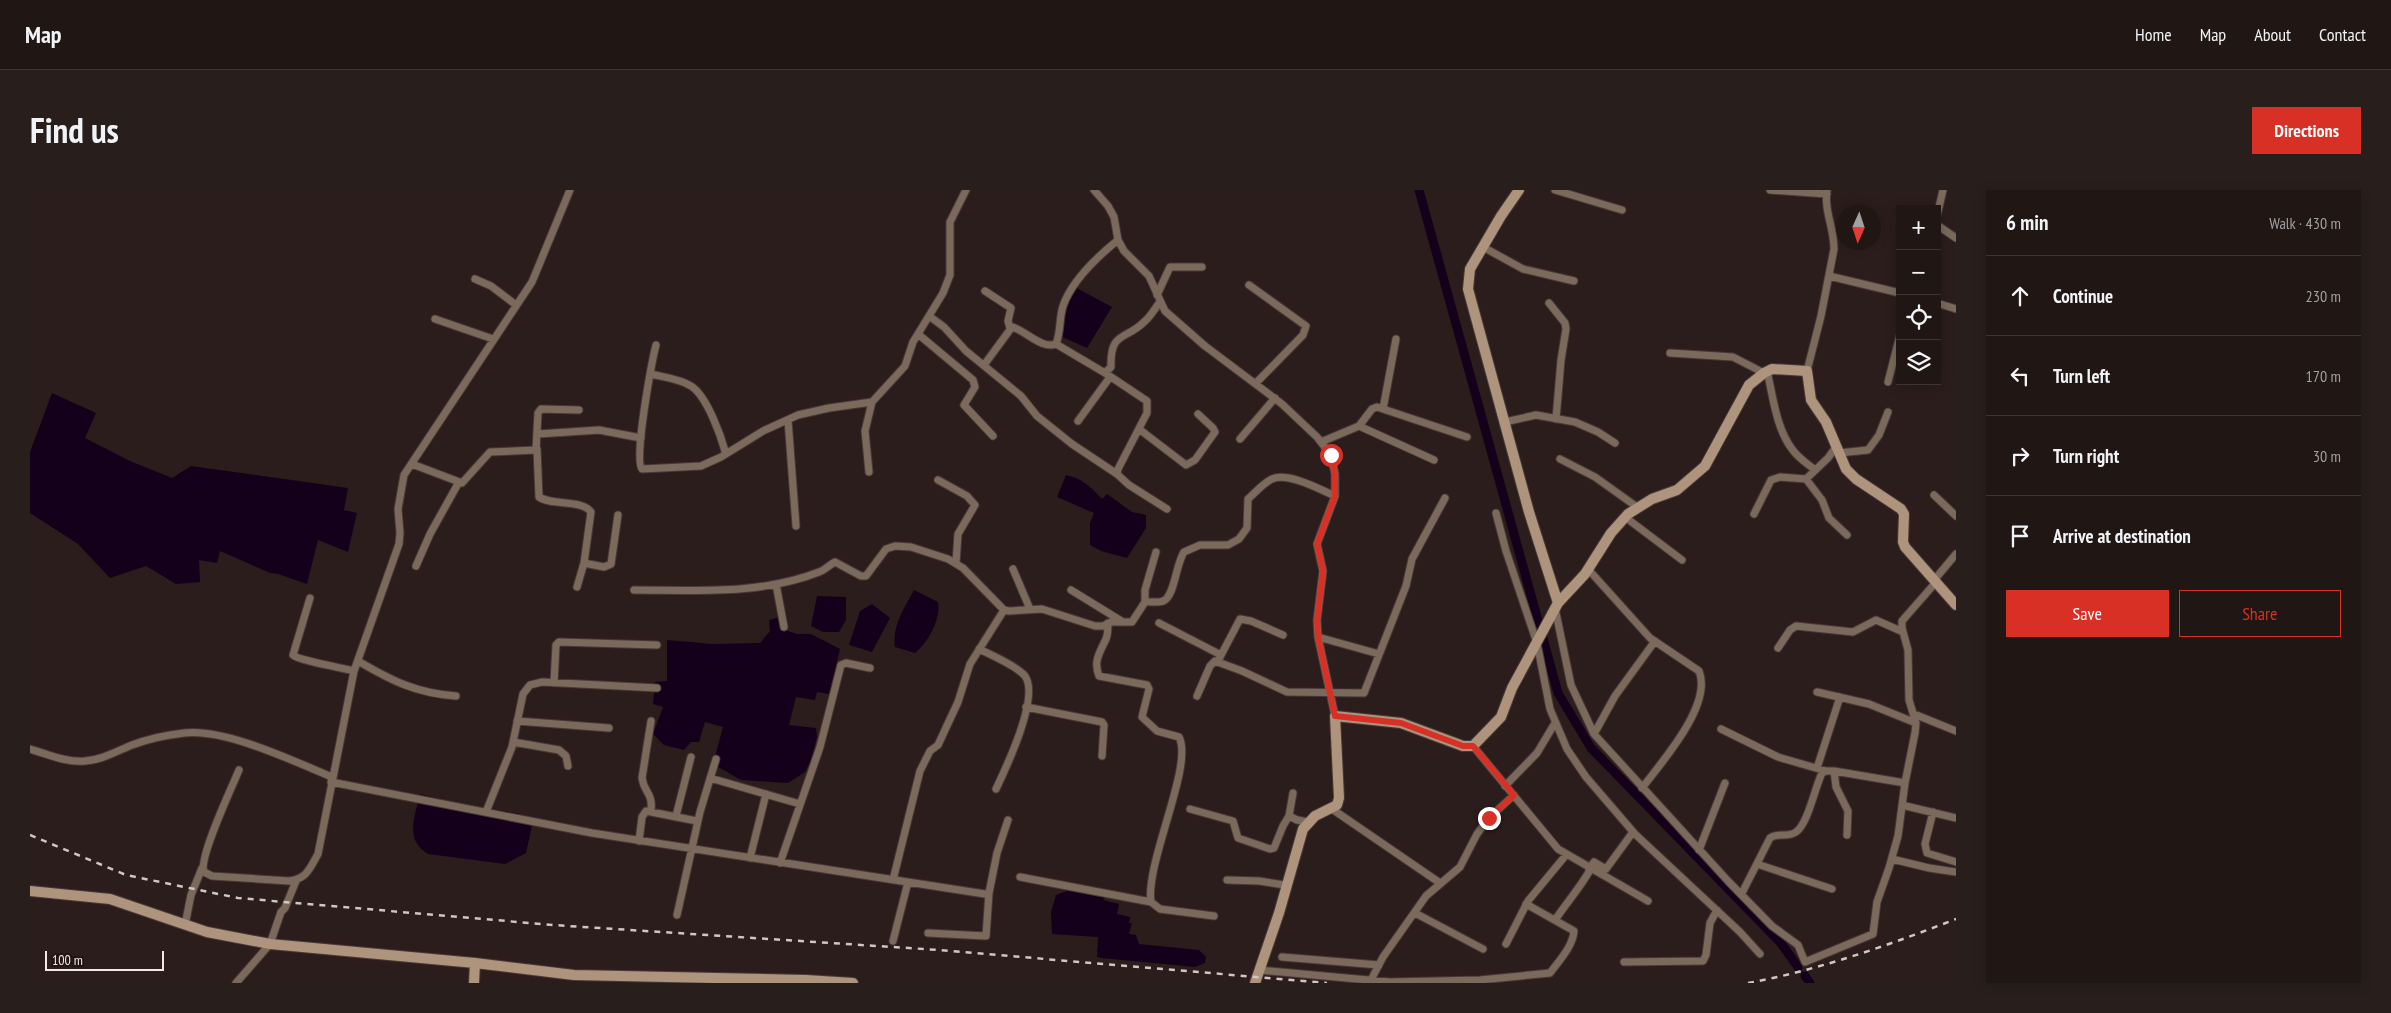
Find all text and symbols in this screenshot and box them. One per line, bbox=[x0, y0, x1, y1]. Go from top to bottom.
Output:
text: Map bbox=[25, 19, 62, 50]
text: Home bbox=[2135, 23, 2172, 46]
text: Map bbox=[2200, 23, 2226, 46]
text: About bbox=[2254, 23, 2291, 46]
text: Contact bbox=[2319, 23, 2366, 46]
text: Find us bbox=[30, 107, 119, 153]
button: Directions bbox=[2252, 107, 2361, 154]
north arrow bbox=[1836, 205, 1881, 250]
map controls bbox=[1896, 205, 1941, 385]
button: + bbox=[1896, 205, 1941, 250]
text: 6 min bbox=[2006, 209, 2048, 236]
text: Walk · 430 m bbox=[2269, 213, 2341, 233]
button: − bbox=[1896, 250, 1941, 295]
icon: ahead bbox=[2006, 282, 2034, 310]
text: Continue bbox=[2053, 284, 2113, 308]
text: 230 m bbox=[2306, 286, 2341, 306]
button: locate bbox=[1896, 295, 1941, 340]
button: layers bbox=[1896, 340, 1941, 385]
icon: left bbox=[2006, 362, 2034, 390]
text: Turn left bbox=[2053, 364, 2110, 388]
text: 170 m bbox=[2306, 366, 2341, 386]
icon: right bbox=[2006, 442, 2034, 470]
route start bbox=[1320, 444, 1343, 467]
text: Turn right bbox=[2053, 444, 2119, 468]
text: 30 m bbox=[2313, 446, 2341, 466]
icon: arrive bbox=[2006, 522, 2034, 550]
text: Arrive at destination bbox=[2053, 524, 2191, 548]
button: Save bbox=[2006, 590, 2169, 637]
button: Share bbox=[2179, 590, 2341, 637]
route end bbox=[1478, 807, 1501, 830]
scale bar bbox=[45, 948, 164, 971]
text: 100 m bbox=[52, 951, 83, 969]

